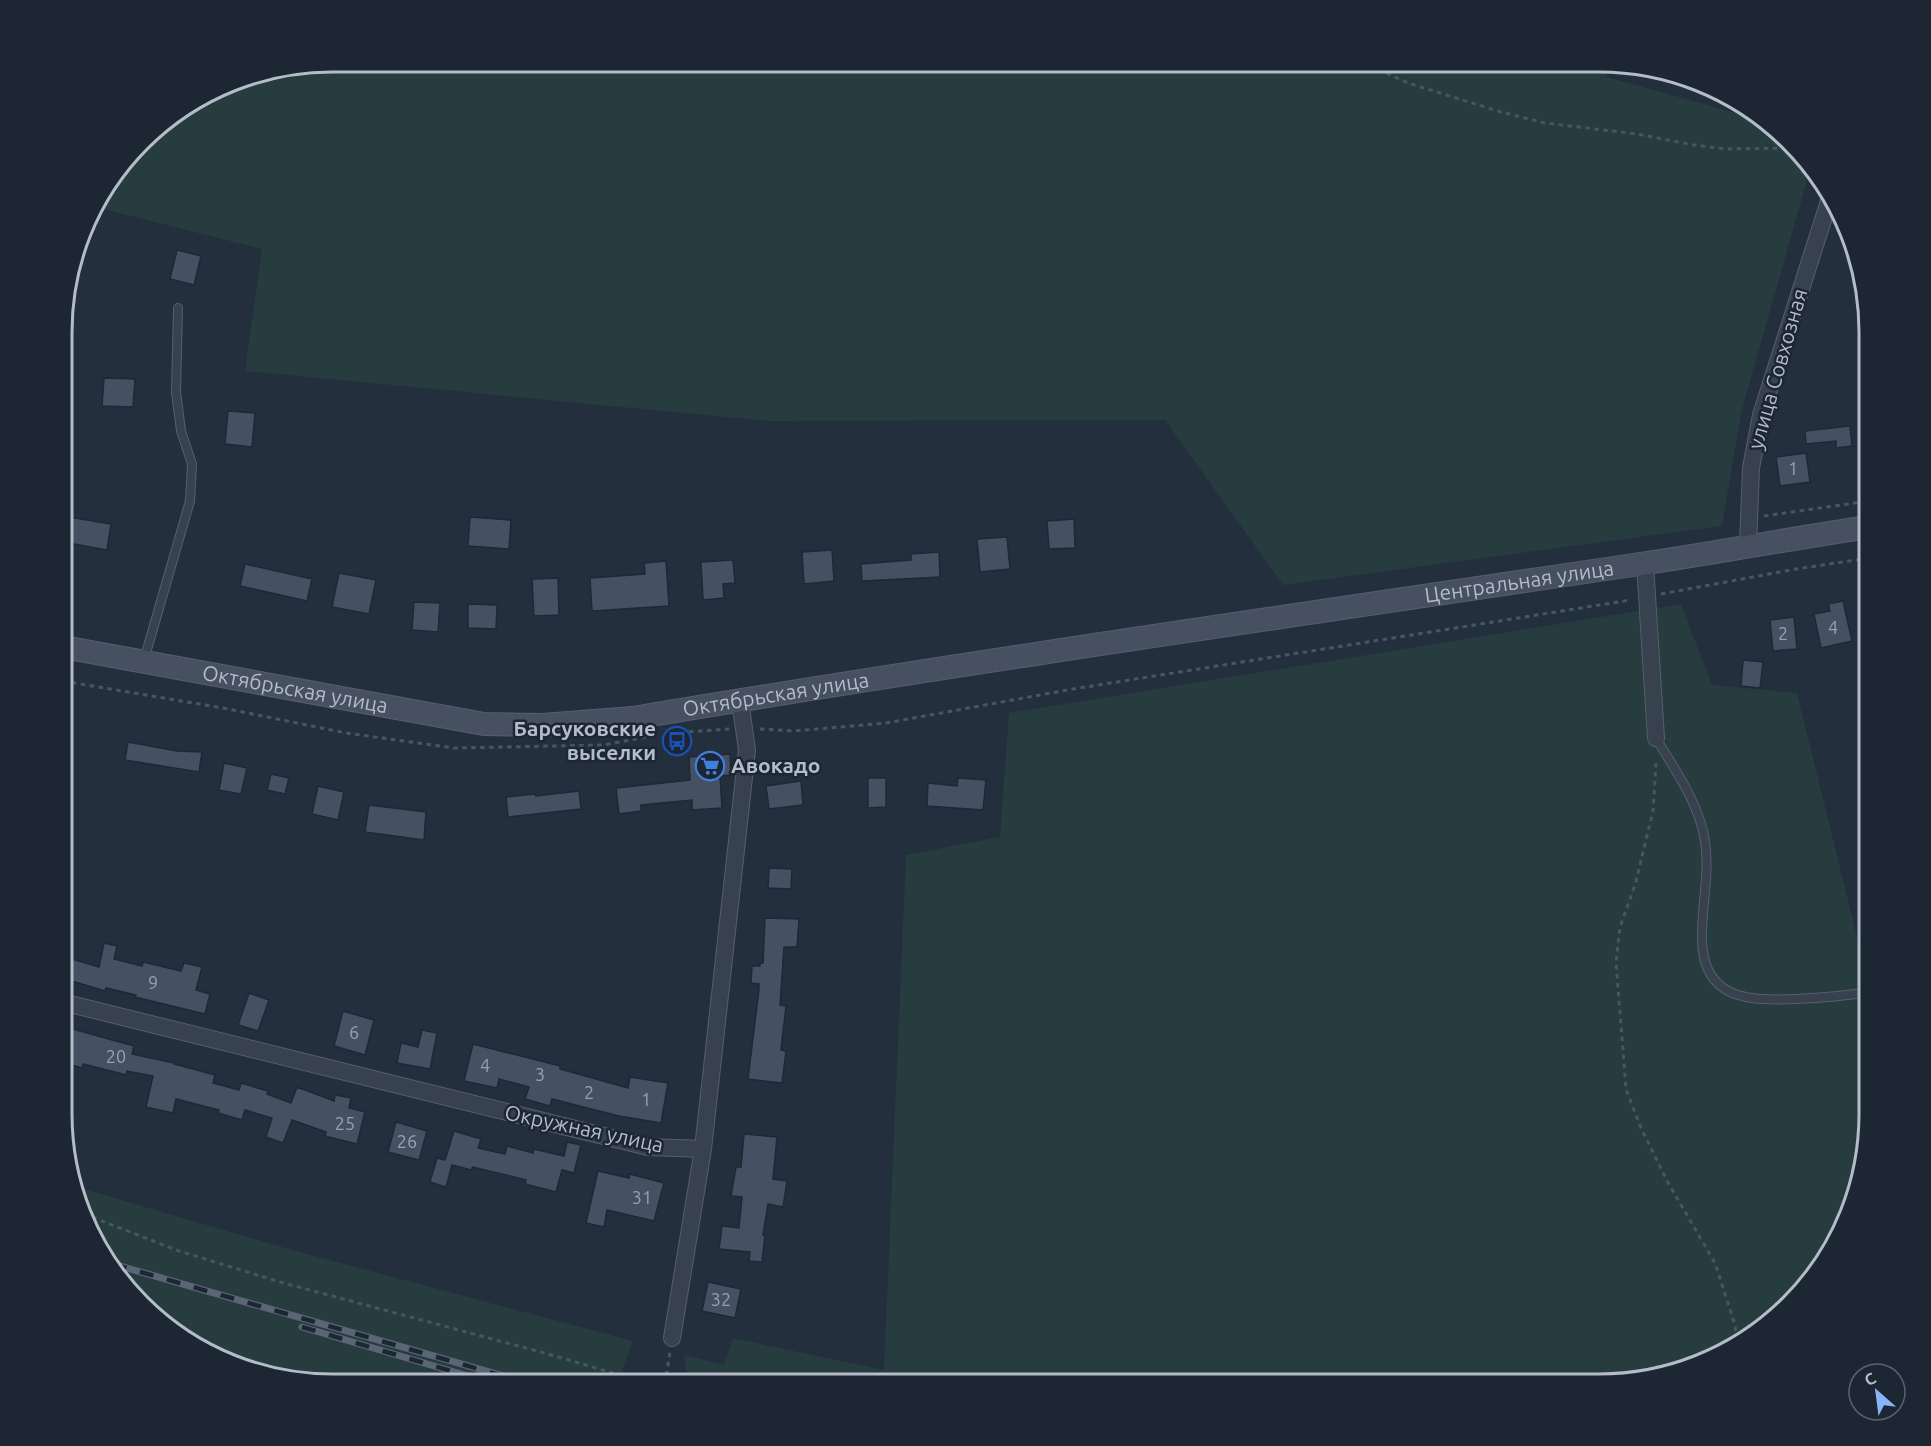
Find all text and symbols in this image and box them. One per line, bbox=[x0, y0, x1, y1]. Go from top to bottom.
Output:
street label: улица Совхозная bbox=[1743, 286, 1811, 452]
house number: 1 bbox=[1788, 458, 1798, 478]
street label: Центральная улица bbox=[1423, 555, 1615, 607]
house number: 4 bbox=[1828, 617, 1838, 637]
house number: 2 bbox=[1778, 623, 1788, 643]
street label: Октябрьская улица bbox=[201, 660, 390, 717]
street label: Октябрьская улица bbox=[681, 667, 871, 721]
place label: Барсуковские выселки bbox=[514, 716, 656, 764]
bus stop icon: Барсуковские выселки bbox=[661, 725, 693, 757]
supermarket icon: Авокадо bbox=[694, 750, 726, 782]
place label: Авокадо bbox=[731, 753, 820, 777]
house number: 9 bbox=[148, 972, 158, 992]
house number: 6 bbox=[349, 1022, 359, 1042]
house number: 20 bbox=[106, 1046, 126, 1066]
house number: 4 bbox=[480, 1055, 490, 1075]
house number: 3 bbox=[535, 1064, 545, 1084]
house number: 2 bbox=[584, 1082, 594, 1102]
house number: 1 bbox=[641, 1089, 651, 1109]
street label: Окружная улица bbox=[503, 1099, 666, 1157]
house number: 25 bbox=[335, 1113, 355, 1133]
house number: 26 bbox=[397, 1131, 417, 1151]
house number: 31 bbox=[632, 1187, 652, 1207]
house number: 32 bbox=[711, 1289, 731, 1309]
north arrow bbox=[1847, 1362, 1907, 1422]
text: С bbox=[1861, 1368, 1879, 1389]

